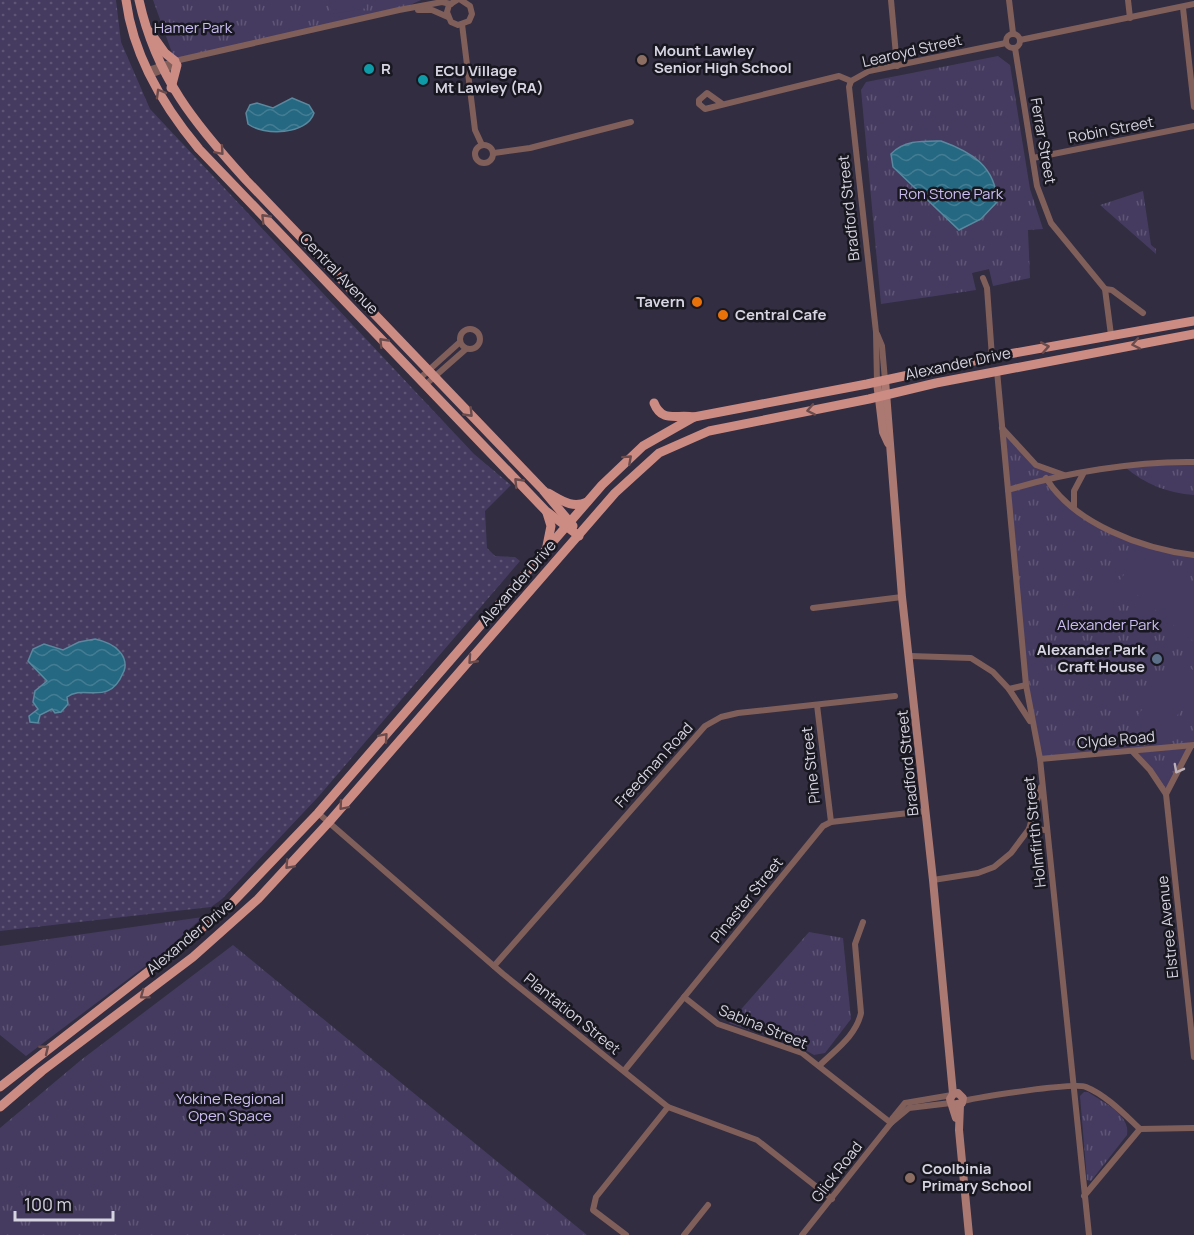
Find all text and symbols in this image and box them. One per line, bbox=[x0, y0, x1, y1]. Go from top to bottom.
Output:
park label: Hamer Park bbox=[154, 17, 233, 38]
street label: Learoyd Street bbox=[860, 29, 964, 72]
place label: Mount Lawley Senior High School bbox=[654, 40, 792, 78]
marker: Mount Lawley Senior High School bbox=[635, 53, 649, 67]
place label: R bbox=[381, 58, 391, 79]
place label: ECU Village Mt Lawley (RA) bbox=[435, 60, 544, 98]
marker: R bbox=[362, 62, 376, 76]
marker: ECU Village Mt Lawley (RA) bbox=[416, 73, 430, 87]
one-way arrow bbox=[156, 89, 167, 99]
street label: Ferrar Street bbox=[1026, 96, 1061, 186]
street label: Robin Street bbox=[1066, 111, 1155, 148]
one-way arrow bbox=[213, 144, 224, 155]
street label: Bradford Street bbox=[832, 154, 865, 262]
park label: Ron Stone Park bbox=[899, 183, 1004, 204]
one-way arrow bbox=[261, 214, 272, 225]
street label: Central Avenue bbox=[295, 228, 384, 319]
place label: Tavern bbox=[636, 291, 685, 312]
marker: Tavern bbox=[690, 295, 704, 309]
place label: Central Cafe bbox=[735, 304, 827, 325]
marker: Central Cafe bbox=[716, 308, 730, 322]
one-way arrow bbox=[1132, 337, 1142, 350]
one-way arrow bbox=[379, 338, 390, 348]
one-way arrow bbox=[1040, 341, 1050, 354]
street label: Alexander Drive bbox=[903, 342, 1013, 385]
one-way arrow bbox=[807, 403, 817, 416]
one-way arrow bbox=[462, 406, 473, 416]
one-way arrow bbox=[621, 455, 632, 466]
one-way arrow bbox=[514, 479, 525, 490]
street label: Alexander Drive bbox=[474, 535, 561, 630]
park label: Alexander Park bbox=[1057, 614, 1160, 635]
place label: Alexander Park Craft House bbox=[1037, 639, 1146, 677]
marker: Alexander Park Craft House bbox=[1150, 652, 1164, 666]
one-way arrow bbox=[468, 653, 479, 663]
street label: Bradford Street bbox=[891, 709, 924, 817]
street label: Freedman Road bbox=[610, 718, 697, 812]
street label: Pine Street bbox=[796, 726, 825, 805]
street label: Clyde Road bbox=[1076, 726, 1156, 753]
one-way arrow bbox=[377, 733, 388, 744]
one-way arrow bbox=[1174, 763, 1185, 773]
street label: Holmfirth Street bbox=[1018, 775, 1051, 889]
one-way arrow bbox=[339, 799, 350, 810]
street label: Pinaster Street bbox=[706, 852, 788, 947]
one-way arrow bbox=[285, 859, 296, 869]
street label: Elstree Avenue bbox=[1152, 874, 1183, 979]
street label: Alexander Drive bbox=[142, 894, 238, 979]
street label: Plantation Street bbox=[520, 968, 625, 1059]
one-way arrow bbox=[139, 987, 150, 998]
street label: Sabina Street bbox=[716, 999, 811, 1054]
one-way arrow bbox=[38, 1046, 49, 1057]
park label: Yokine Regional Open Space bbox=[176, 1088, 284, 1126]
street label: Glick Road bbox=[806, 1137, 867, 1206]
place label: Coolbinia Primary School bbox=[922, 1158, 1032, 1196]
marker: Coolbinia Primary School bbox=[903, 1171, 917, 1185]
scale bar bbox=[15, 1184, 112, 1222]
text: 100 m bbox=[24, 1192, 72, 1216]

